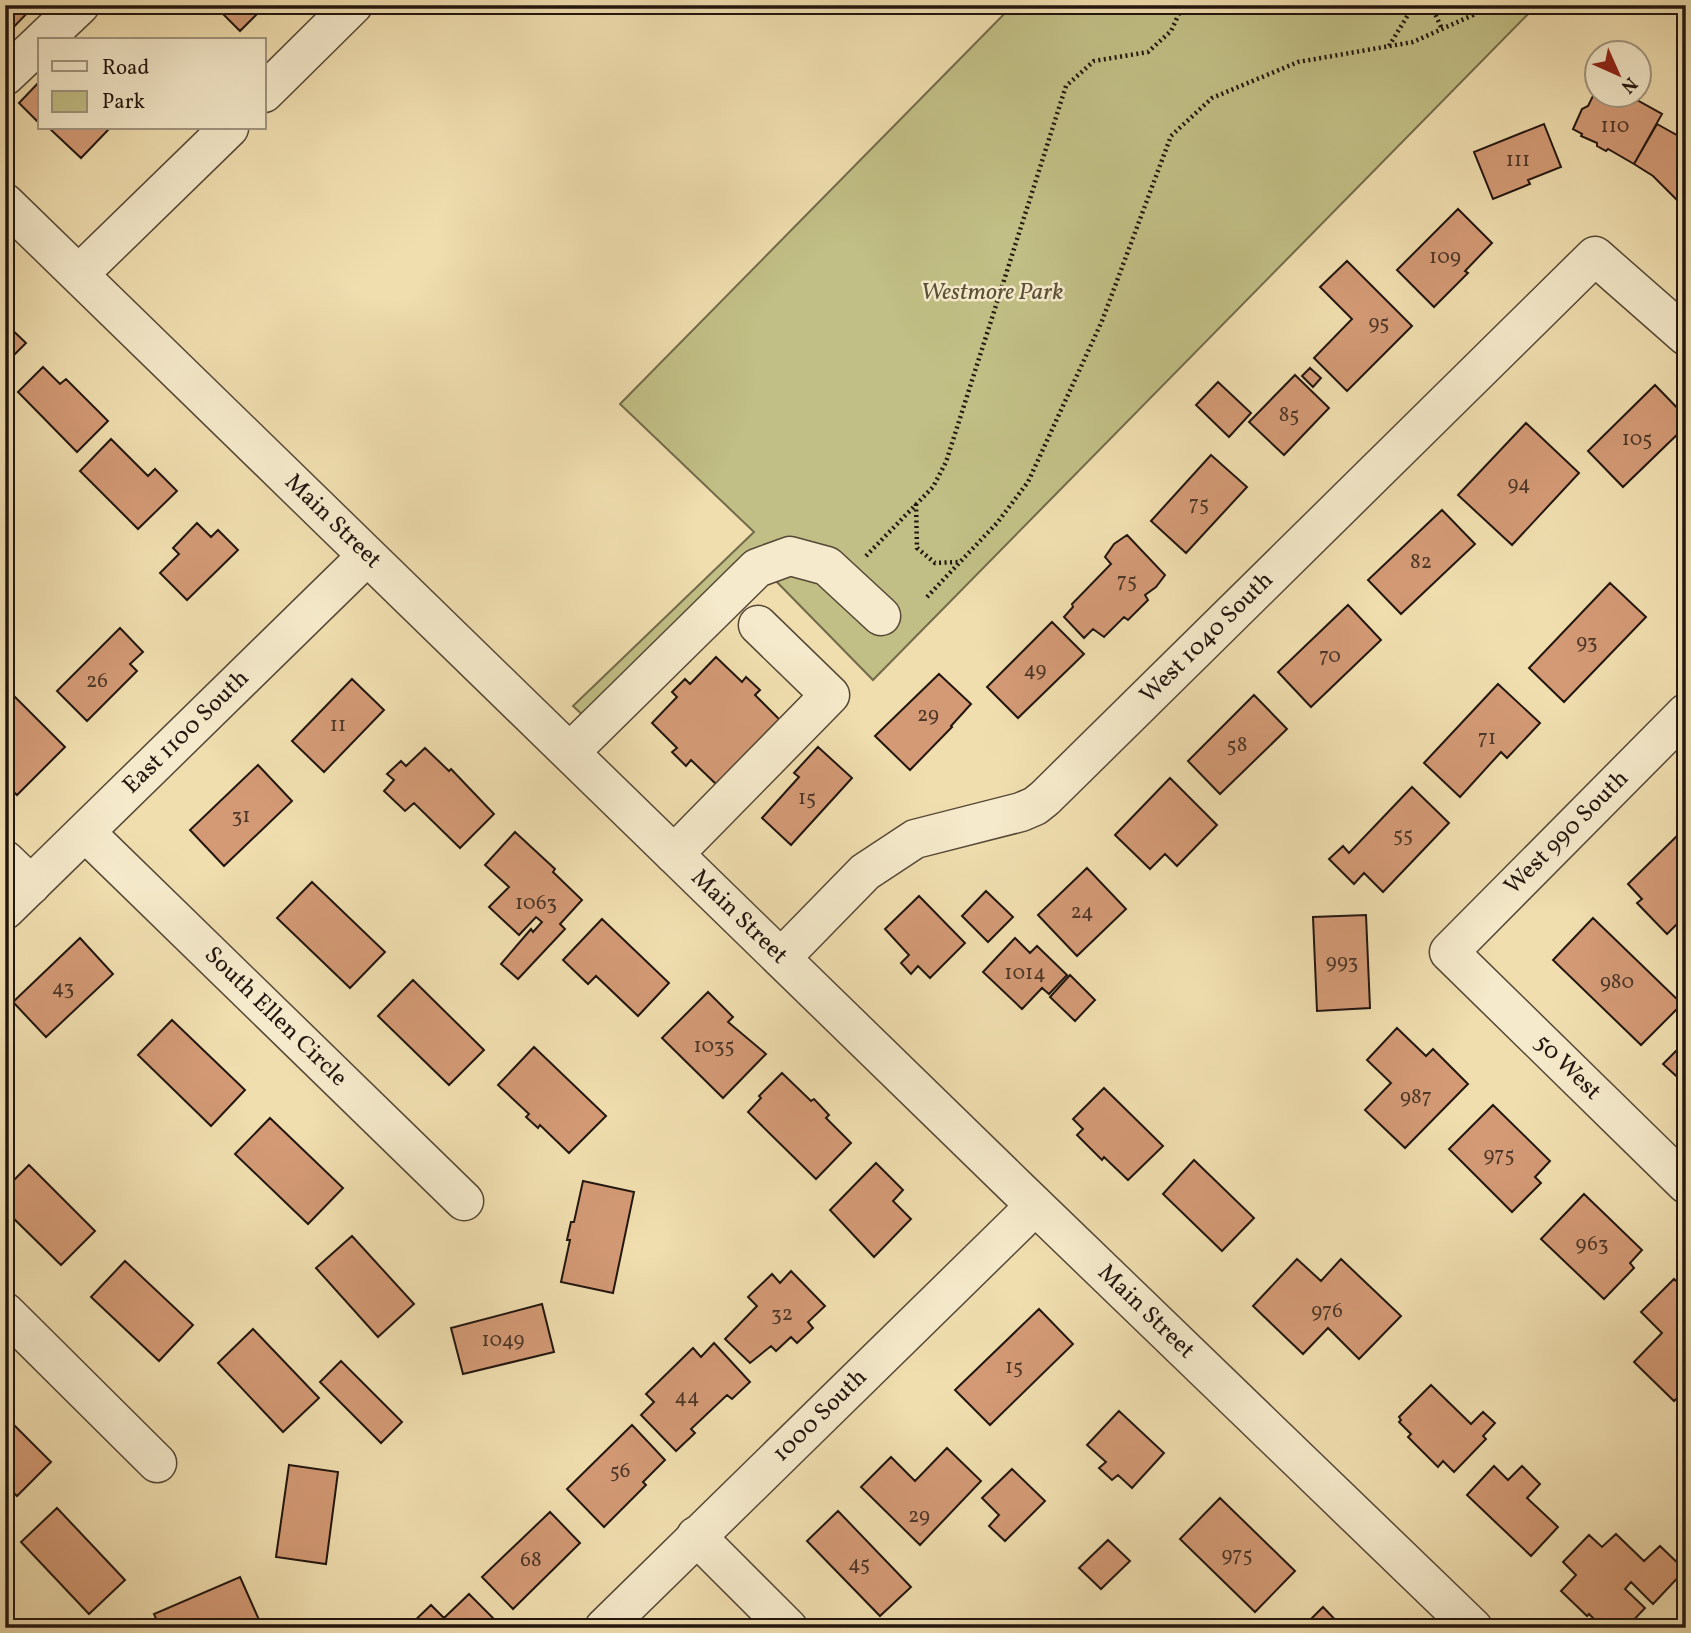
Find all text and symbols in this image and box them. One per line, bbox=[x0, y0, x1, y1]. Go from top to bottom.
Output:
legend bbox=[38, 38, 266, 130]
north arrow bbox=[1582, 38, 1652, 108]
text: Road bbox=[102, 54, 149, 83]
text: N bbox=[1614, 71, 1643, 99]
text: Park bbox=[102, 88, 145, 117]
house number: 110 bbox=[1601, 112, 1629, 141]
house number: 111 bbox=[1506, 146, 1530, 175]
house number: 109 bbox=[1429, 243, 1461, 272]
park label: Westmore Park bbox=[921, 276, 1063, 310]
house number: 95 bbox=[1369, 309, 1389, 338]
house number: 85 bbox=[1279, 401, 1299, 430]
house number: 105 bbox=[1622, 425, 1652, 454]
street label: Main Street bbox=[276, 466, 389, 577]
house number: 94 bbox=[1508, 470, 1530, 499]
house number: 75 bbox=[1189, 490, 1209, 519]
house number: 82 bbox=[1410, 548, 1432, 577]
street label: West 1040 South bbox=[1133, 564, 1282, 712]
house number: 75 bbox=[1117, 567, 1137, 596]
house number: 93 bbox=[1576, 628, 1598, 657]
house number: 70 bbox=[1319, 642, 1341, 671]
house number: 49 bbox=[1024, 656, 1047, 685]
street label: East 1100 South bbox=[116, 663, 257, 802]
house number: 26 bbox=[86, 667, 108, 696]
house number: 29 bbox=[917, 701, 939, 730]
house number: 11 bbox=[330, 711, 346, 740]
house number: 71 bbox=[1478, 724, 1496, 753]
house number: 58 bbox=[1227, 731, 1247, 760]
street label: West 990 South bbox=[1497, 763, 1637, 903]
house number: 15 bbox=[798, 784, 816, 813]
house number: 31 bbox=[232, 802, 250, 831]
house number: 55 bbox=[1393, 821, 1413, 850]
street label: Main Street bbox=[683, 862, 795, 973]
house number: 1063 bbox=[515, 889, 557, 918]
house number: 24 bbox=[1070, 898, 1094, 927]
street label: South Ellen Circle bbox=[196, 939, 354, 1095]
house number: 993 bbox=[1326, 948, 1358, 977]
house number: 1014 bbox=[1004, 959, 1046, 988]
house number: 980 bbox=[1600, 968, 1634, 997]
house number: 43 bbox=[52, 974, 74, 1003]
street label: 50 West bbox=[1526, 1027, 1608, 1108]
house number: 1035 bbox=[693, 1032, 735, 1061]
house number: 987 bbox=[1400, 1083, 1432, 1112]
house number: 975 bbox=[1483, 1141, 1515, 1170]
house number: 963 bbox=[1576, 1230, 1608, 1259]
street label: Main Street bbox=[1089, 1257, 1202, 1367]
house number: 976 bbox=[1311, 1297, 1343, 1326]
house number: 32 bbox=[771, 1300, 793, 1329]
house number: 1049 bbox=[481, 1326, 525, 1355]
house number: 15 bbox=[1005, 1353, 1023, 1382]
street label: 1000 South bbox=[765, 1362, 876, 1470]
house number: 44 bbox=[674, 1383, 700, 1412]
house number: 56 bbox=[610, 1457, 630, 1486]
house number: 29 bbox=[908, 1502, 930, 1531]
house number: 975 bbox=[1221, 1541, 1253, 1570]
house number: 68 bbox=[520, 1546, 542, 1575]
house number: 45 bbox=[848, 1550, 870, 1579]

